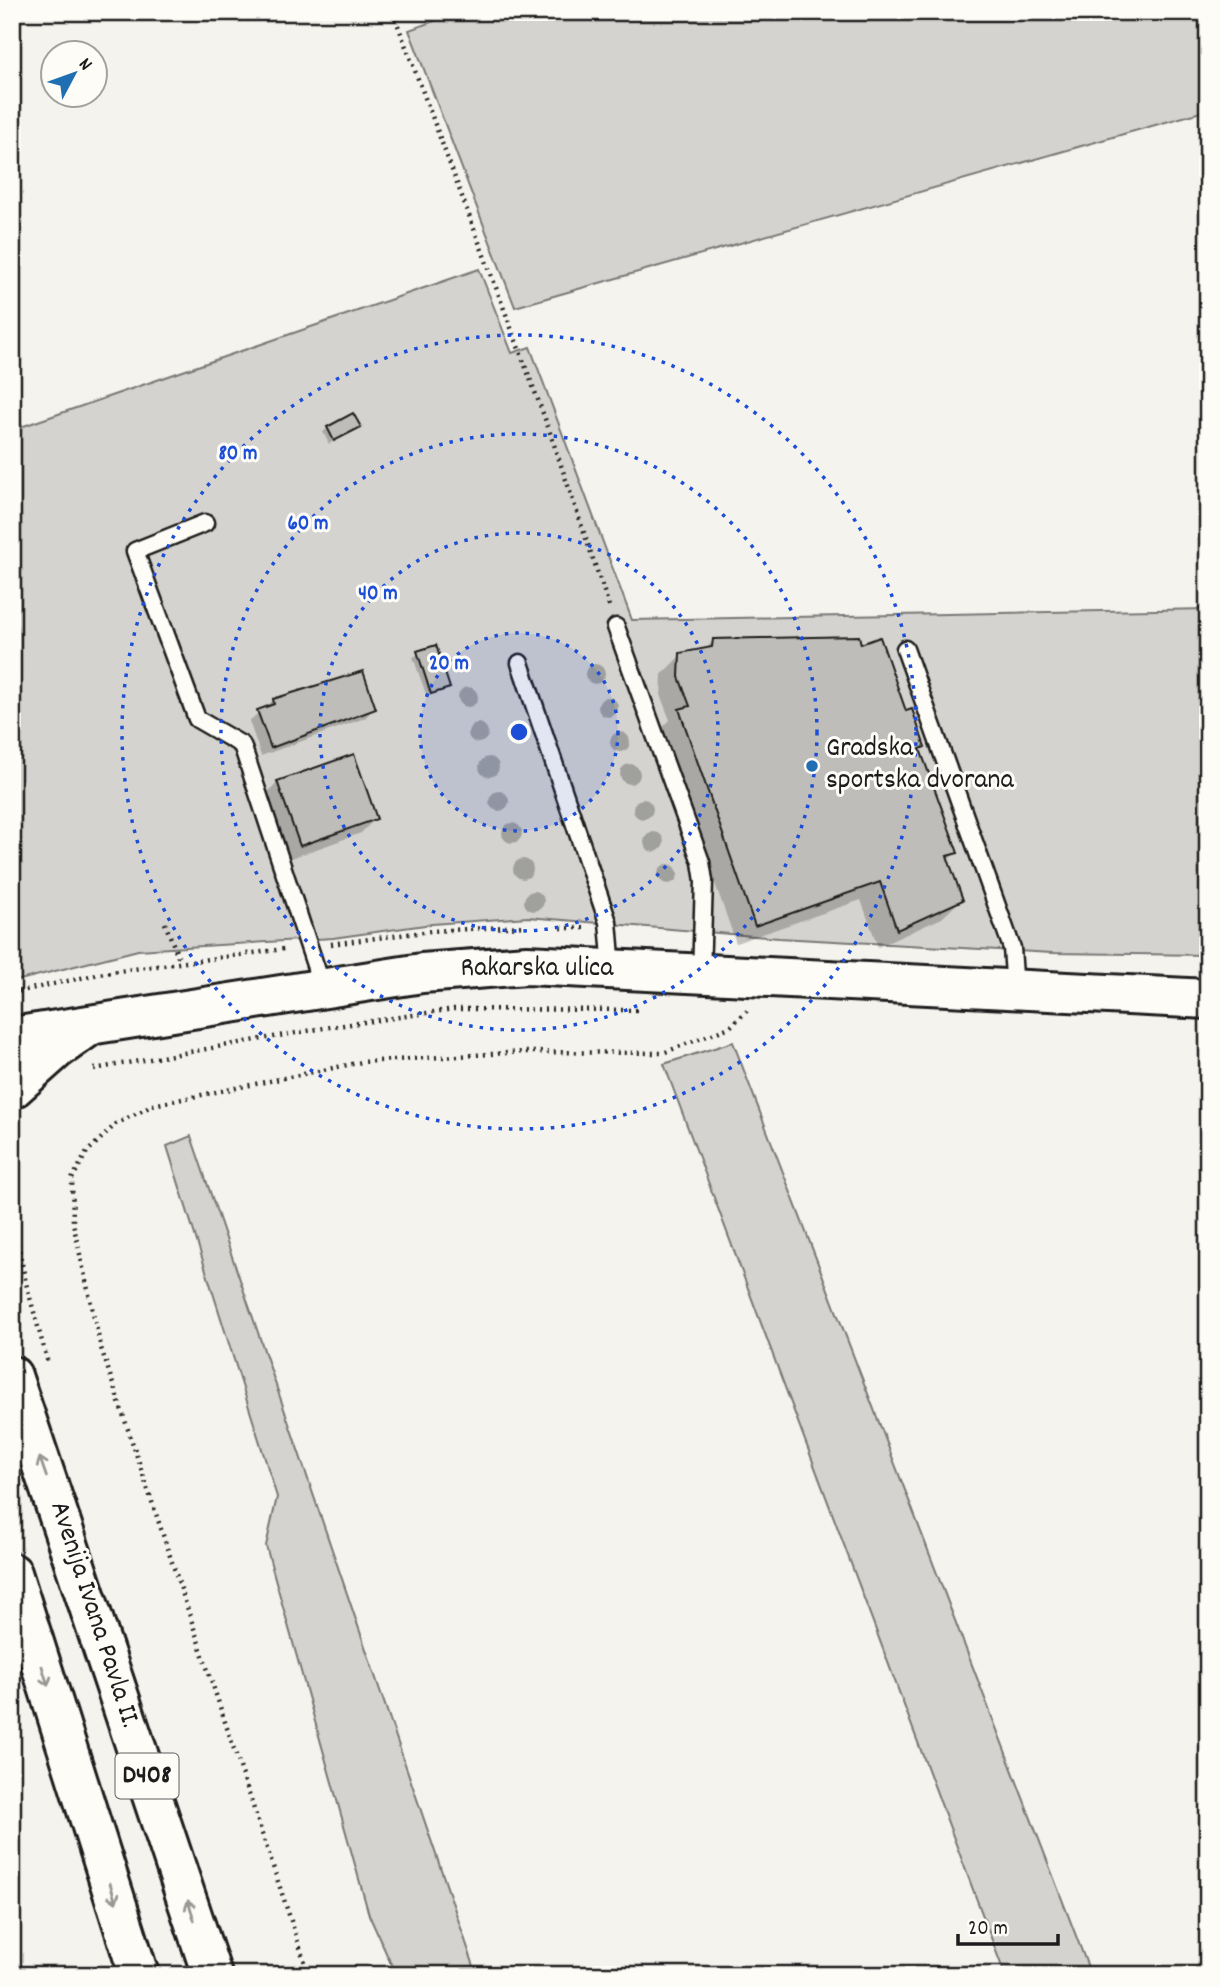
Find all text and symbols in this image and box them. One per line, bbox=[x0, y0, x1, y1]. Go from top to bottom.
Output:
north arrow bbox=[38, 38, 108, 108]
text: N bbox=[71, 53, 97, 78]
text: 80 m bbox=[218, 440, 258, 470]
text: 60 m bbox=[288, 510, 328, 540]
text: 40 m bbox=[358, 580, 398, 610]
text: 20 m bbox=[429, 650, 469, 680]
centre of rings bbox=[507, 720, 531, 744]
place label: Gradska sportska dvorana bbox=[826, 730, 1014, 802]
marker: Gradska sportska dvorana bbox=[804, 758, 820, 774]
street label: Rakarska ulica bbox=[461, 950, 614, 990]
one-way arrow bbox=[36, 1457, 48, 1479]
street label: Avenija Ivana Pavla II. bbox=[38, 1497, 148, 1733]
one-way arrow bbox=[39, 1665, 52, 1687]
road number: D408 bbox=[116, 1754, 178, 1798]
one-way arrow bbox=[107, 1882, 120, 1904]
one-way arrow bbox=[183, 1899, 196, 1921]
scale bar bbox=[958, 1903, 1057, 1947]
text: 20 m bbox=[968, 1915, 1008, 1945]

